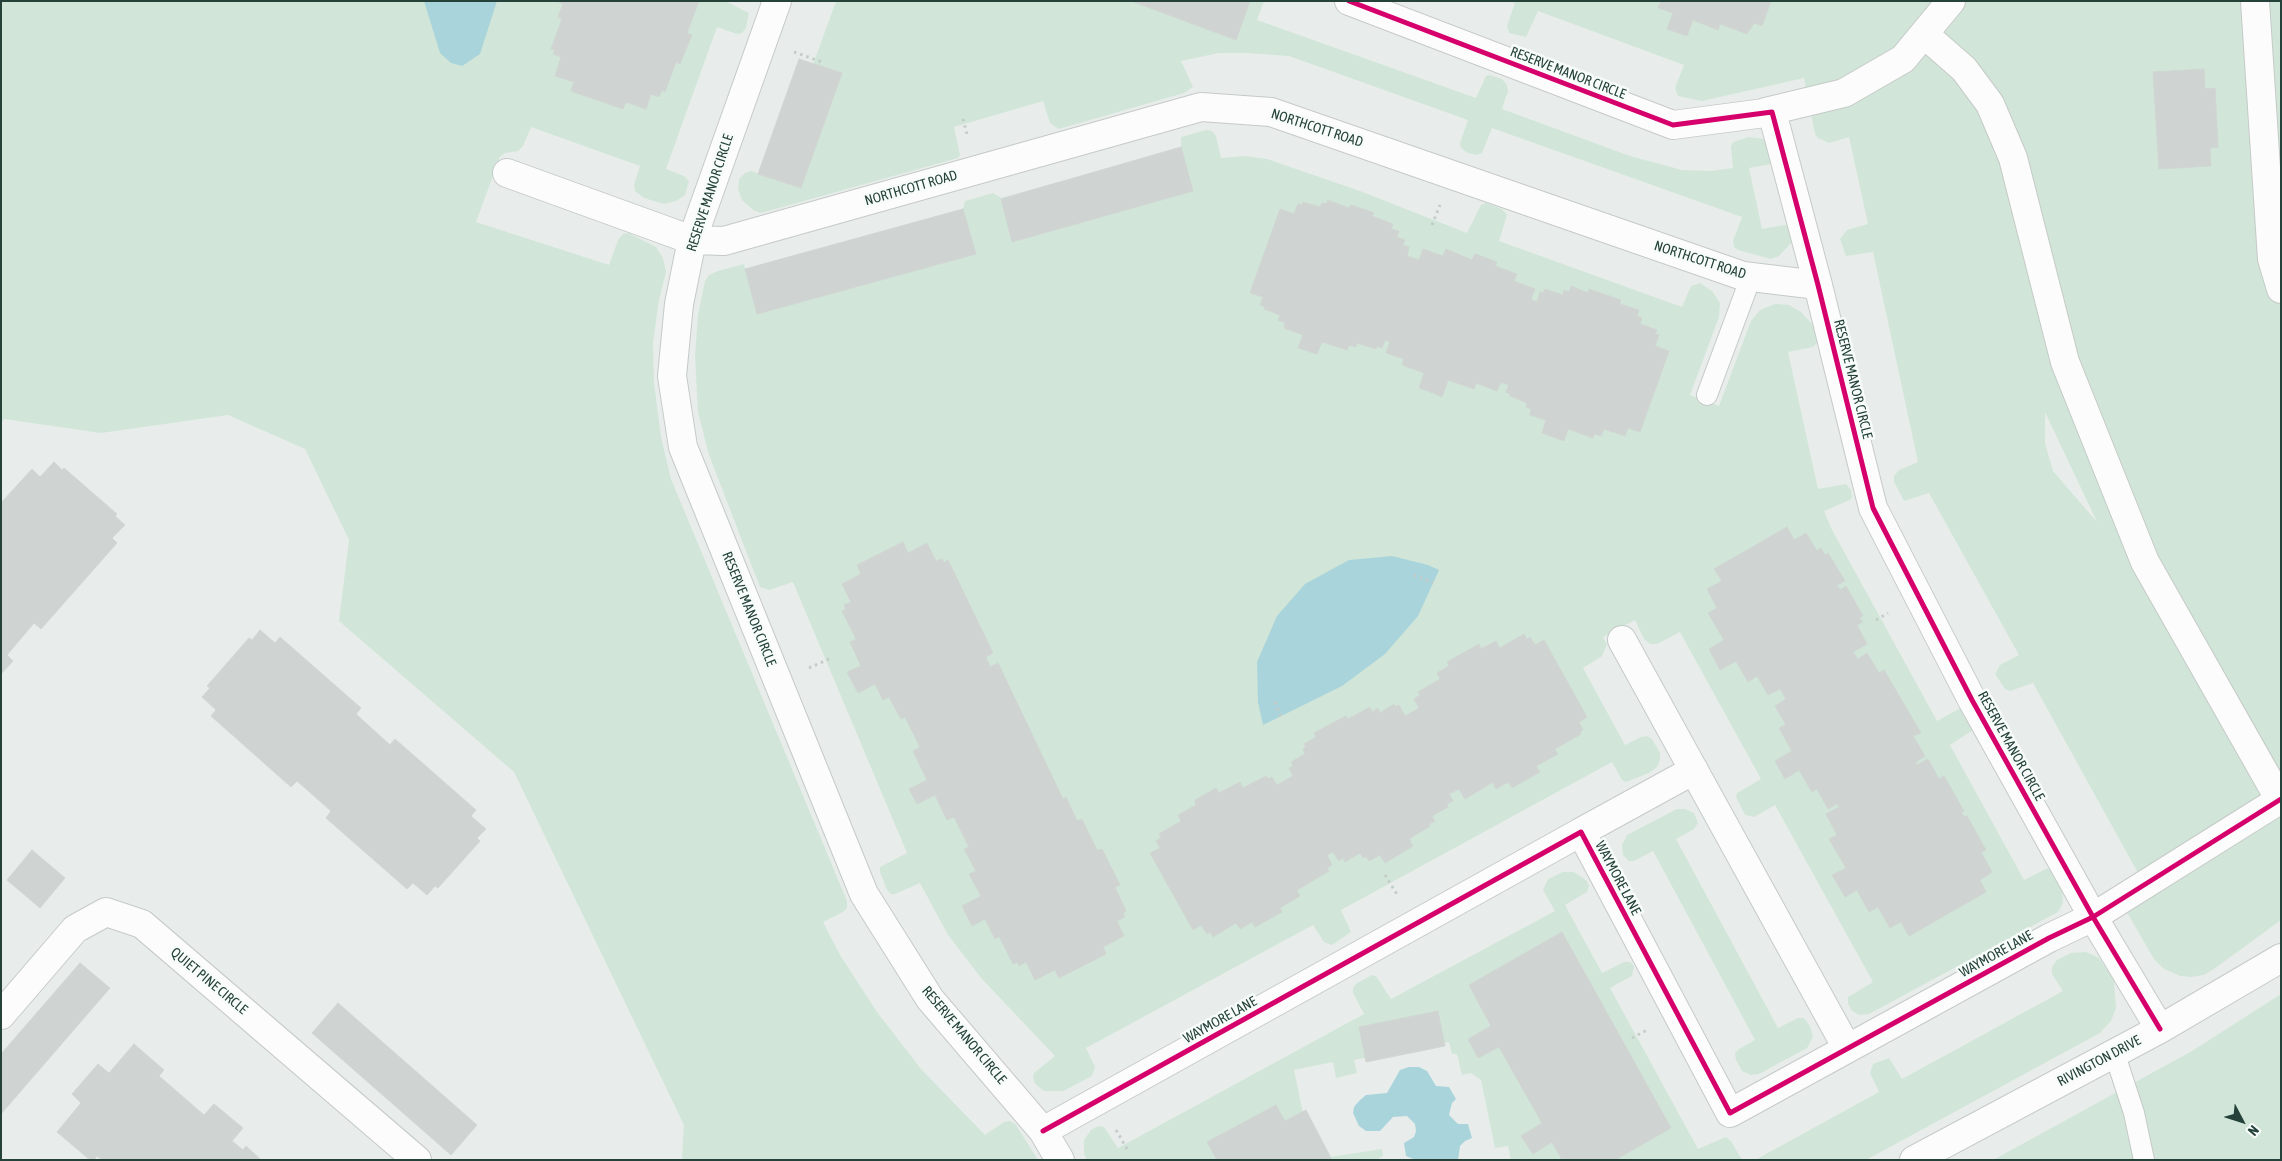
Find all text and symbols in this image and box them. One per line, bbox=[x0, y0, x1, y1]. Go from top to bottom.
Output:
street label: RESERVE MANOR CIRCLE bbox=[1508, 43, 1628, 103]
street label: NORTHCOTT ROAD bbox=[1269, 105, 1365, 151]
street label: RESERVE MANOR CIRCLE bbox=[683, 132, 737, 254]
street label: NORTHCOTT ROAD bbox=[863, 167, 959, 209]
street label: NORTHCOTT ROAD bbox=[1652, 237, 1748, 283]
street label: RESERVE MANOR CIRCLE bbox=[1830, 318, 1876, 440]
street label: RESERVE MANOR CIRCLE bbox=[718, 549, 780, 669]
street label: RESERVE MANOR CIRCLE bbox=[1974, 688, 2048, 804]
street label: WAYMORE LANE bbox=[1592, 838, 1644, 918]
street label: WAYMORE LANE bbox=[1956, 927, 2036, 981]
street label: QUIET PINE CIRCLE bbox=[167, 944, 251, 1018]
street label: RESERVE MANOR CIRCLE bbox=[918, 983, 1010, 1087]
street label: WAYMORE LANE bbox=[1180, 993, 1260, 1047]
street label: RIVINGTON DRIVE bbox=[2054, 1032, 2144, 1090]
north arrow bbox=[2217, 1096, 2267, 1146]
text: N bbox=[2245, 1122, 2262, 1139]

